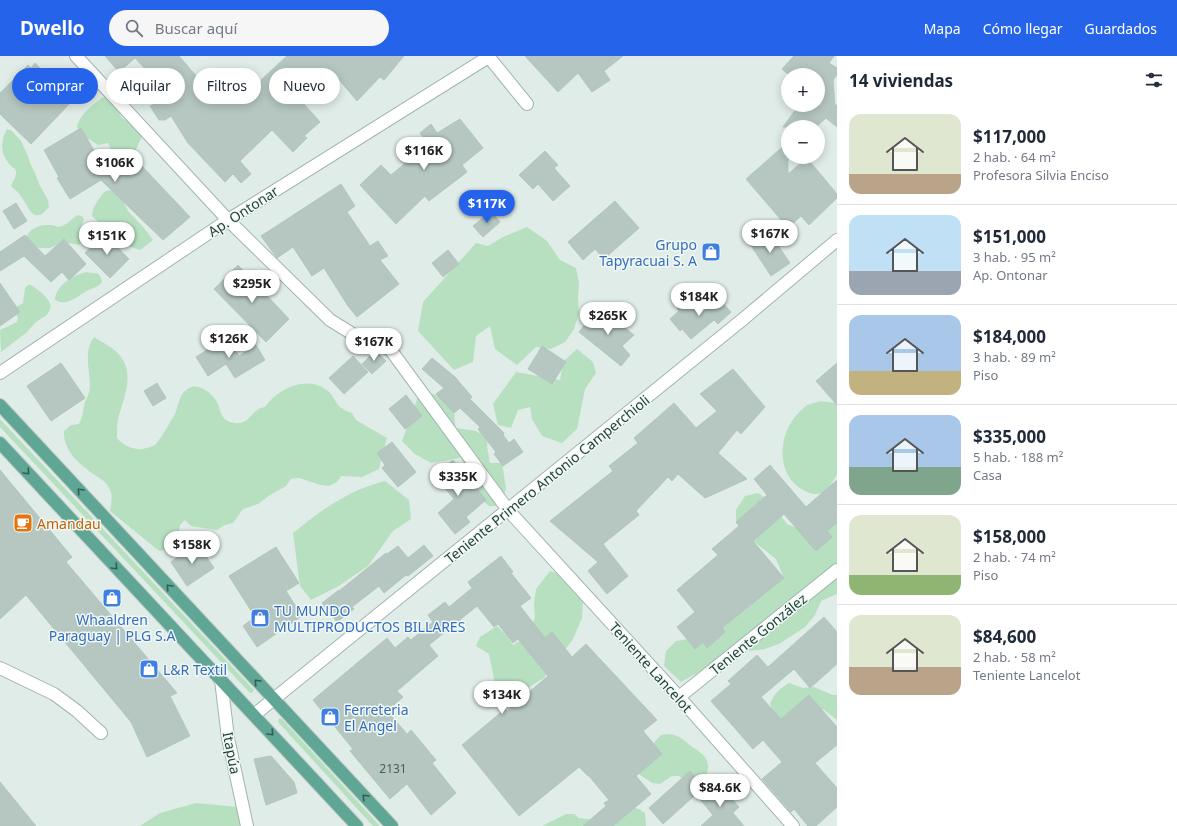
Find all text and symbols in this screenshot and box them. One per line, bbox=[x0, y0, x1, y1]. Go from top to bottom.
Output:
search box bbox=[109, 10, 389, 46]
text: Dwello bbox=[20, 15, 85, 41]
icon: search bbox=[123, 17, 145, 39]
text: Buscar aquí bbox=[155, 18, 237, 38]
text: Mapa bbox=[924, 19, 961, 38]
text: Cómo llegar bbox=[983, 19, 1063, 38]
text: Guardados bbox=[1085, 19, 1157, 38]
chip: Comprar bbox=[12, 68, 98, 104]
chip: Alquilar bbox=[106, 68, 185, 104]
chip: Filtros bbox=[193, 68, 261, 104]
chip: Nuevo bbox=[269, 68, 340, 104]
map controls bbox=[781, 68, 825, 164]
button: + bbox=[781, 68, 825, 112]
text: 14 viviendas bbox=[849, 69, 953, 92]
icon: filters bbox=[1143, 69, 1165, 91]
button: − bbox=[781, 120, 825, 164]
text: $117,000 bbox=[973, 125, 1046, 148]
icon: home bbox=[881, 130, 929, 178]
pin: $116K bbox=[396, 137, 452, 171]
text: $116K bbox=[405, 141, 443, 159]
text: 2 hab. · 64 m² bbox=[973, 148, 1056, 166]
pin: $106K bbox=[87, 149, 143, 183]
text: $106K bbox=[96, 153, 134, 171]
text: Profesora Silvia Enciso bbox=[973, 166, 1109, 184]
street label: Ap. Ontonar bbox=[204, 181, 282, 241]
pin: $117K bbox=[459, 190, 515, 224]
text: $117K bbox=[468, 194, 506, 212]
pin: $167K bbox=[742, 220, 798, 254]
pin: $151K bbox=[79, 222, 135, 256]
text: $167K bbox=[751, 224, 789, 242]
text: $151,000 bbox=[973, 225, 1046, 248]
text: $151K bbox=[88, 226, 126, 244]
icon: home bbox=[881, 231, 929, 279]
place label: Grupo Tapyracuai S. A bbox=[599, 235, 697, 270]
shop icon: Grupo Tapyracuai S. A bbox=[700, 241, 722, 263]
text: 3 hab. · 95 m² bbox=[973, 248, 1056, 266]
text: Ap. Ontonar bbox=[973, 266, 1048, 284]
pin: $295K bbox=[224, 270, 280, 304]
text: $295K bbox=[233, 274, 271, 292]
pin: $184K bbox=[671, 283, 727, 317]
text: $184K bbox=[680, 287, 718, 305]
pin: $265K bbox=[580, 302, 636, 336]
text: $265K bbox=[589, 306, 627, 324]
pin: $126K bbox=[201, 325, 257, 359]
text: $184,000 bbox=[973, 325, 1046, 348]
pin: $167K bbox=[346, 328, 402, 362]
text: $126K bbox=[210, 329, 248, 347]
icon: home bbox=[881, 331, 929, 379]
text: $167K bbox=[355, 332, 393, 350]
text: 3 hab. · 89 m² bbox=[973, 348, 1056, 366]
text: Piso bbox=[973, 366, 998, 384]
street label: Teniente Primero Antonio Camperchioli bbox=[441, 390, 653, 568]
text: $335,000 bbox=[973, 425, 1046, 448]
icon: home bbox=[881, 431, 929, 479]
text: 5 hab. · 188 m² bbox=[973, 448, 1063, 466]
pin: $335K bbox=[430, 463, 486, 497]
text: Casa bbox=[973, 466, 1002, 484]
one-way arrow bbox=[22, 467, 29, 475]
text: $335K bbox=[439, 467, 477, 485]
one-way arrow bbox=[78, 489, 85, 496]
cafe icon: Amandau bbox=[12, 512, 34, 534]
place label: Amandau bbox=[37, 514, 101, 533]
text: $158,000 bbox=[973, 525, 1046, 548]
pin: $158K bbox=[164, 531, 220, 565]
icon: home bbox=[881, 531, 929, 579]
text: $158K bbox=[173, 535, 211, 553]
text: 2 hab. · 74 m² bbox=[973, 548, 1056, 566]
one-way arrow bbox=[111, 562, 118, 570]
text: Piso bbox=[973, 566, 998, 584]
one-way arrow bbox=[167, 584, 174, 591]
shop icon: Whaaldren Paraguay | PLG S.A bbox=[101, 587, 123, 609]
street label: Teniente González bbox=[705, 589, 811, 679]
place label: TU MUNDO MULTIPRODUCTOS BILLARES bbox=[274, 601, 466, 636]
shop icon: TU MUNDO MULTIPRODUCTOS BILLARES bbox=[249, 607, 271, 629]
place label: Whaaldren Paraguay | PLG S.A bbox=[49, 610, 175, 645]
street label: Teniente Lancelot bbox=[605, 618, 697, 716]
text: $84,600 bbox=[973, 625, 1036, 648]
icon: home bbox=[881, 631, 929, 679]
text: 2 hab. · 58 m² bbox=[973, 648, 1056, 666]
shop icon: L&R Textil bbox=[138, 658, 160, 680]
place label: L&R Textil bbox=[163, 660, 227, 679]
text: Teniente Lancelot bbox=[973, 666, 1080, 684]
one-way arrow bbox=[255, 679, 262, 687]
pin: $134K bbox=[474, 681, 530, 715]
text: $134K bbox=[483, 685, 521, 703]
place label: Ferreteria El Angel bbox=[344, 700, 409, 735]
shop icon: Ferreteria El Angel bbox=[319, 706, 341, 728]
one-way arrow bbox=[266, 728, 274, 736]
street label: Itapúa bbox=[219, 730, 245, 776]
house number: 2131 bbox=[379, 760, 407, 777]
pin: $84.6K bbox=[687, 774, 753, 808]
text: $84.6K bbox=[699, 778, 741, 796]
one-way arrow bbox=[363, 795, 370, 802]

